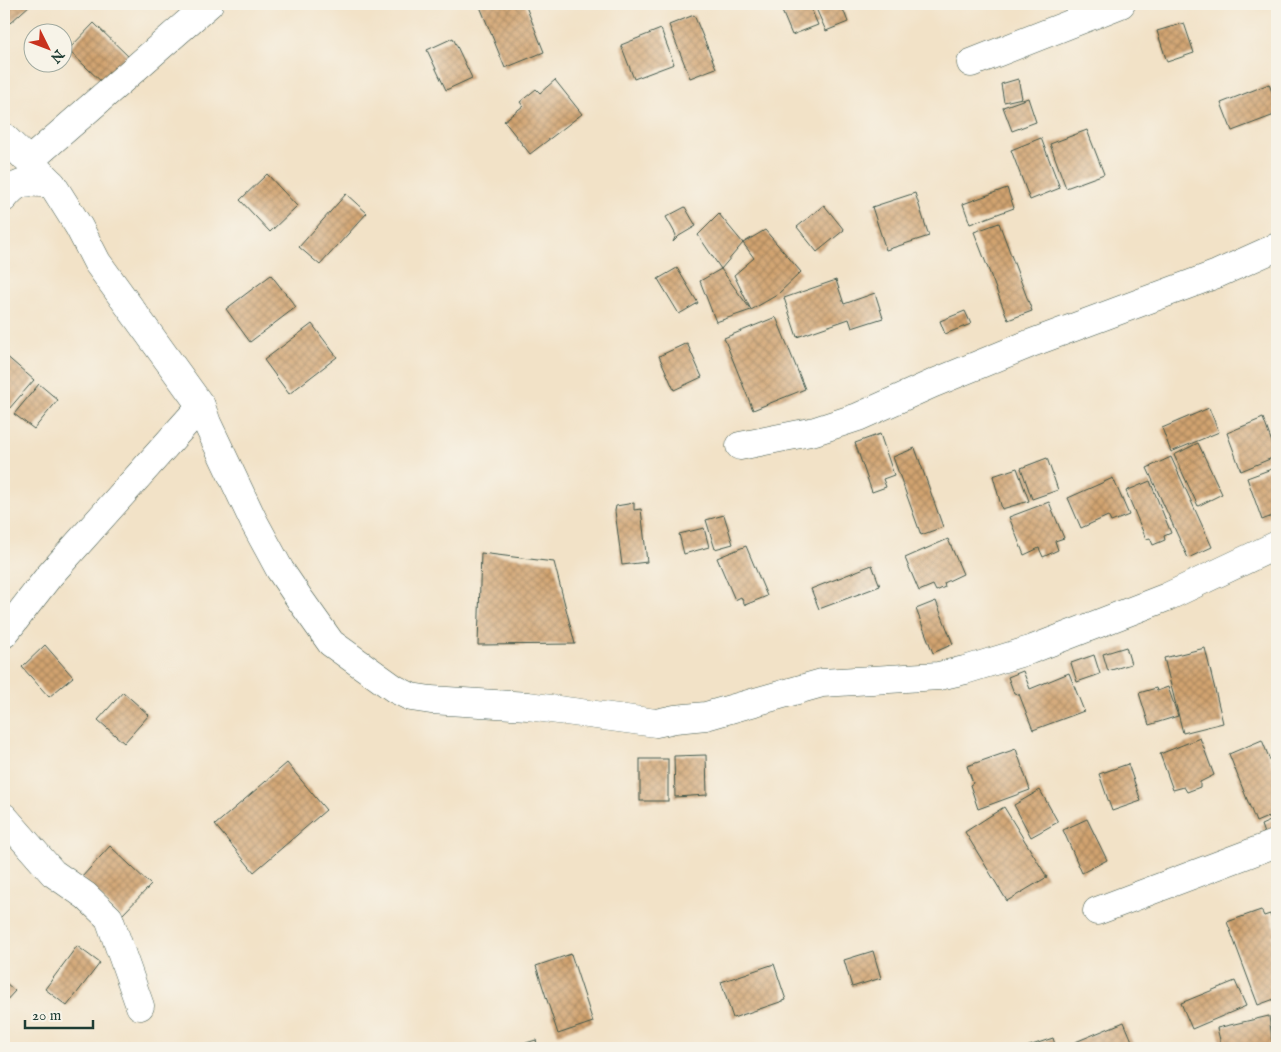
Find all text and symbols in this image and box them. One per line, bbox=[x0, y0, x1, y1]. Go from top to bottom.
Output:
north arrow bbox=[22, 22, 72, 72]
text: N bbox=[46, 45, 68, 67]
scale bar bbox=[25, 997, 92, 1029]
text: 20 m bbox=[32, 1006, 62, 1025]

